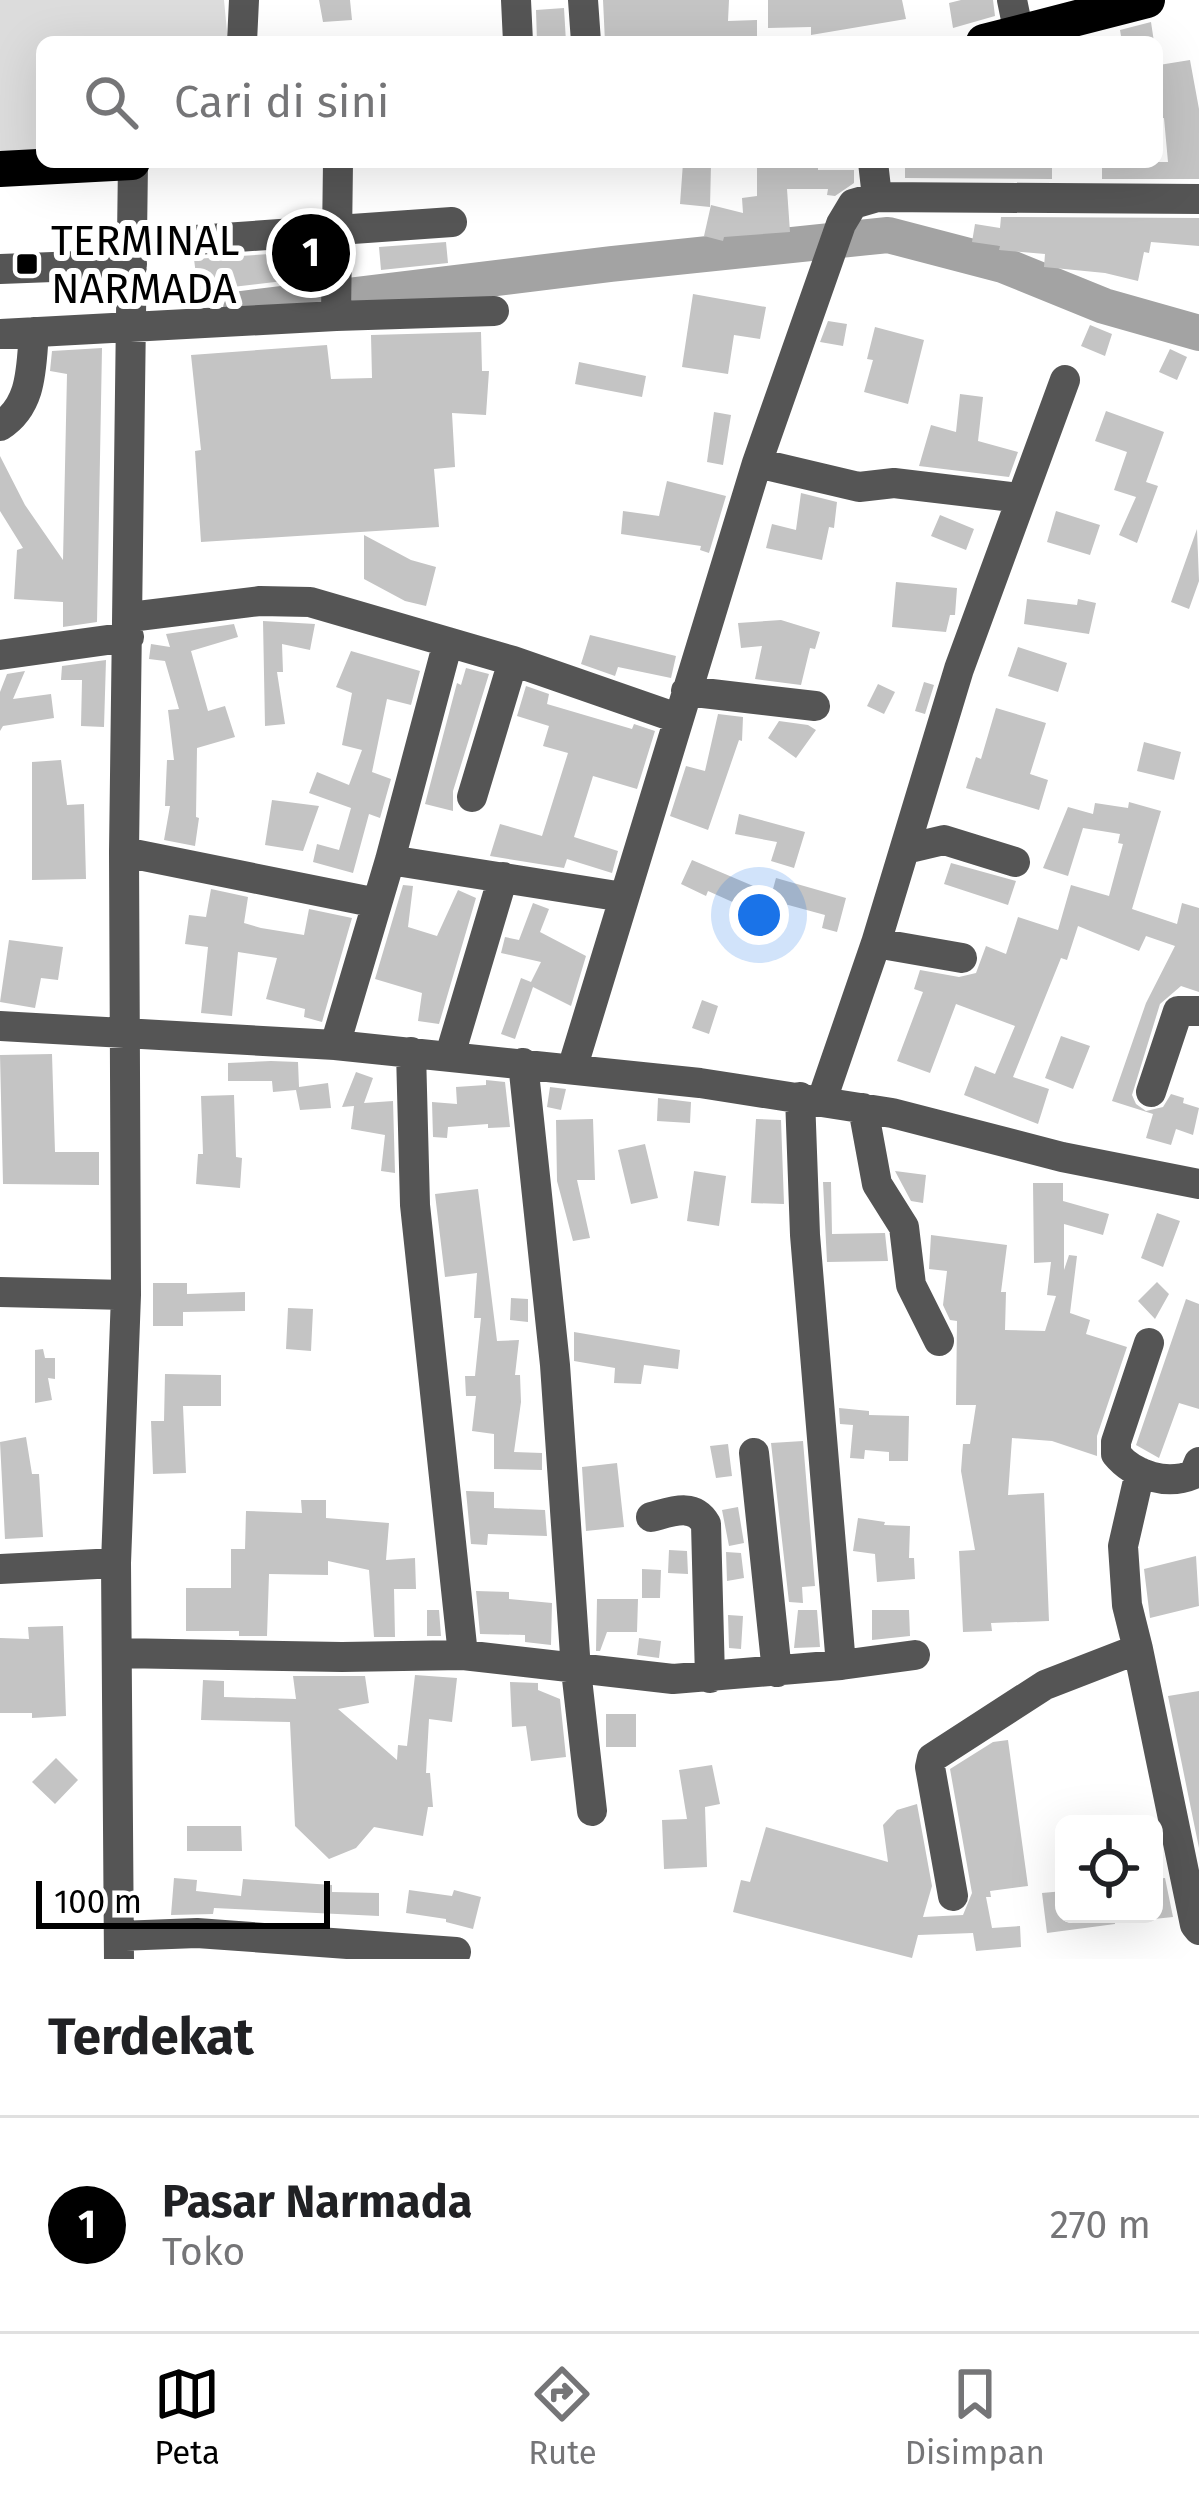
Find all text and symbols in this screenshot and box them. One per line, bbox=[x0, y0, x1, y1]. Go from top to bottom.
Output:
search box bbox=[36, 36, 1163, 168]
icon: search bbox=[78, 69, 144, 135]
text: Cari di sini bbox=[174, 75, 390, 129]
pin: 1 bbox=[272, 208, 350, 298]
place label: TERMINAL NARMADA bbox=[51, 216, 239, 314]
marker: TERMINAL NARMADA bbox=[14, 251, 40, 277]
your location bbox=[729, 885, 789, 945]
map controls bbox=[1055, 1815, 1163, 1923]
button: locate bbox=[1055, 1815, 1163, 1923]
scale bar bbox=[36, 1875, 330, 1928]
text: 100 m bbox=[54, 1882, 142, 1922]
text: Terdekat bbox=[48, 2006, 254, 2068]
text: Pasar Narmada bbox=[162, 2175, 472, 2229]
text: 1 bbox=[78, 2202, 96, 2248]
text: 270 m bbox=[1050, 2202, 1151, 2248]
text: Toko bbox=[162, 2229, 245, 2275]
tab: Peta bbox=[154, 2361, 220, 2473]
tab: Rute bbox=[528, 2361, 597, 2473]
tab: Disimpan bbox=[905, 2361, 1045, 2473]

